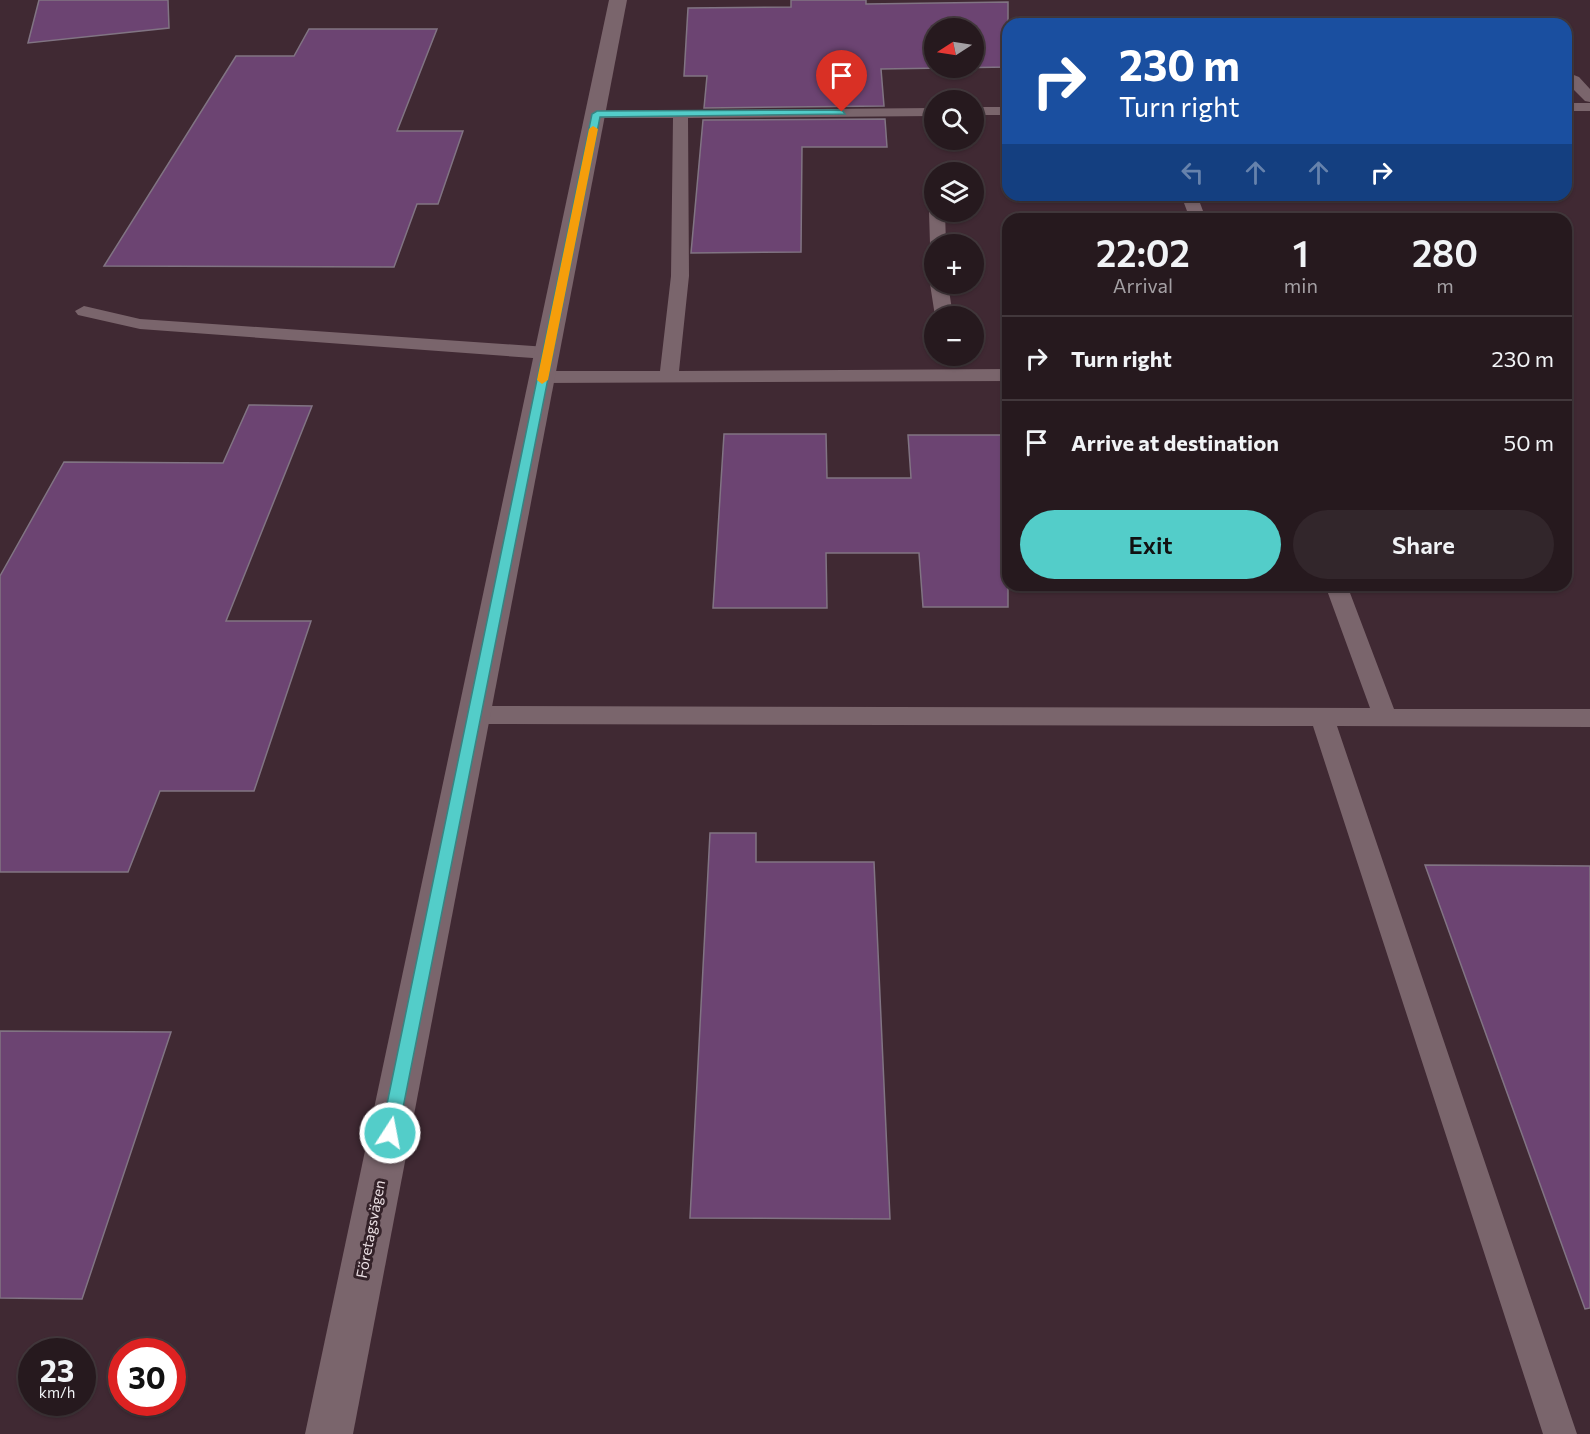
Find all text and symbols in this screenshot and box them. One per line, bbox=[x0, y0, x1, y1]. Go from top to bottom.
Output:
north arrow bbox=[924, 18, 984, 78]
map controls bbox=[924, 18, 984, 366]
text: 230 m bbox=[1119, 38, 1240, 90]
icon: right bbox=[1020, 42, 1098, 120]
pin bbox=[816, 50, 867, 112]
icon: arrive bbox=[825, 59, 858, 92]
button: search bbox=[924, 90, 984, 150]
text: Turn right bbox=[1119, 90, 1239, 123]
icon: left bbox=[1176, 156, 1209, 189]
icon: ahead bbox=[1239, 156, 1272, 189]
icon: ahead bbox=[1302, 156, 1335, 189]
icon: right bbox=[1365, 156, 1398, 189]
button: layers bbox=[924, 162, 984, 222]
text: 22:02 bbox=[1096, 230, 1190, 274]
text: 1 bbox=[1293, 230, 1309, 274]
text: 280 bbox=[1412, 230, 1478, 274]
button: + bbox=[924, 234, 984, 294]
text: Arrival bbox=[1113, 273, 1173, 297]
text: min bbox=[1284, 273, 1318, 297]
text: m bbox=[1436, 273, 1454, 297]
button: − bbox=[924, 306, 984, 366]
icon: right bbox=[1020, 342, 1053, 375]
text: Turn right bbox=[1071, 345, 1172, 372]
text: 230 m bbox=[1491, 345, 1554, 372]
icon: arrive bbox=[1020, 426, 1053, 459]
text: Arrive at destination bbox=[1071, 429, 1279, 456]
text: 50 m bbox=[1504, 429, 1554, 456]
button: Exit bbox=[1020, 510, 1281, 579]
button: Share bbox=[1293, 510, 1554, 579]
position arrow bbox=[358, 1101, 422, 1165]
street label: Företagsvägen bbox=[352, 1179, 388, 1279]
speed limit sign: 30 bbox=[108, 1338, 186, 1416]
text: 23 bbox=[40, 1351, 74, 1388]
text: km/h bbox=[39, 1383, 75, 1401]

